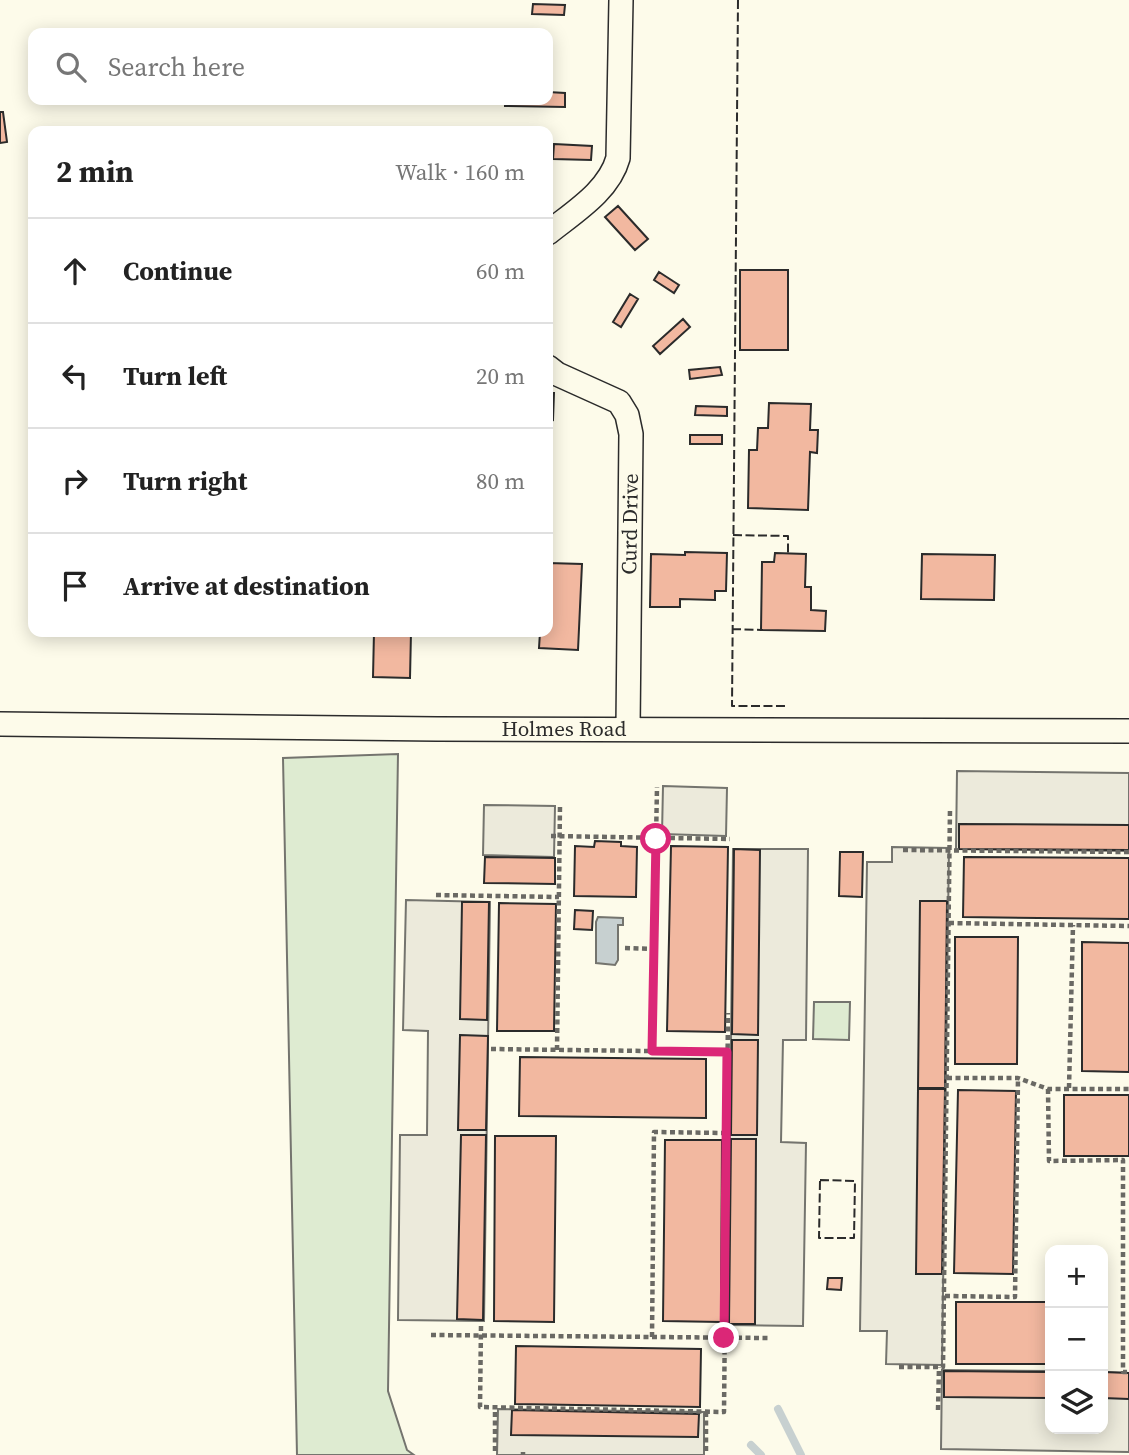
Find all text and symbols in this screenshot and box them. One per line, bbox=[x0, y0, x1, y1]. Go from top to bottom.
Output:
search box bbox=[28, 28, 553, 105]
icon: search bbox=[52, 48, 90, 86]
text: Search here bbox=[108, 49, 245, 85]
text: 2 min bbox=[56, 151, 134, 192]
text: Walk · 160 m bbox=[395, 156, 525, 188]
icon: ahead bbox=[56, 252, 94, 290]
text: Continue bbox=[123, 253, 232, 289]
text: 60 m bbox=[476, 255, 525, 287]
icon: left bbox=[56, 357, 94, 395]
text: Turn left bbox=[123, 358, 227, 394]
text: 20 m bbox=[476, 360, 525, 392]
icon: right bbox=[56, 462, 94, 500]
text: Turn right bbox=[123, 463, 247, 499]
text: 80 m bbox=[476, 465, 525, 497]
street label: Curd Drive bbox=[614, 473, 645, 575]
icon: arrive bbox=[56, 567, 94, 605]
text: Arrive at destination bbox=[123, 568, 370, 604]
street label: Holmes Road bbox=[502, 714, 627, 743]
route start bbox=[640, 823, 671, 854]
map controls bbox=[1045, 1245, 1108, 1434]
button: + bbox=[1045, 1245, 1108, 1308]
button: − bbox=[1045, 1308, 1108, 1371]
route end bbox=[708, 1322, 739, 1353]
button: layers bbox=[1045, 1371, 1108, 1434]

